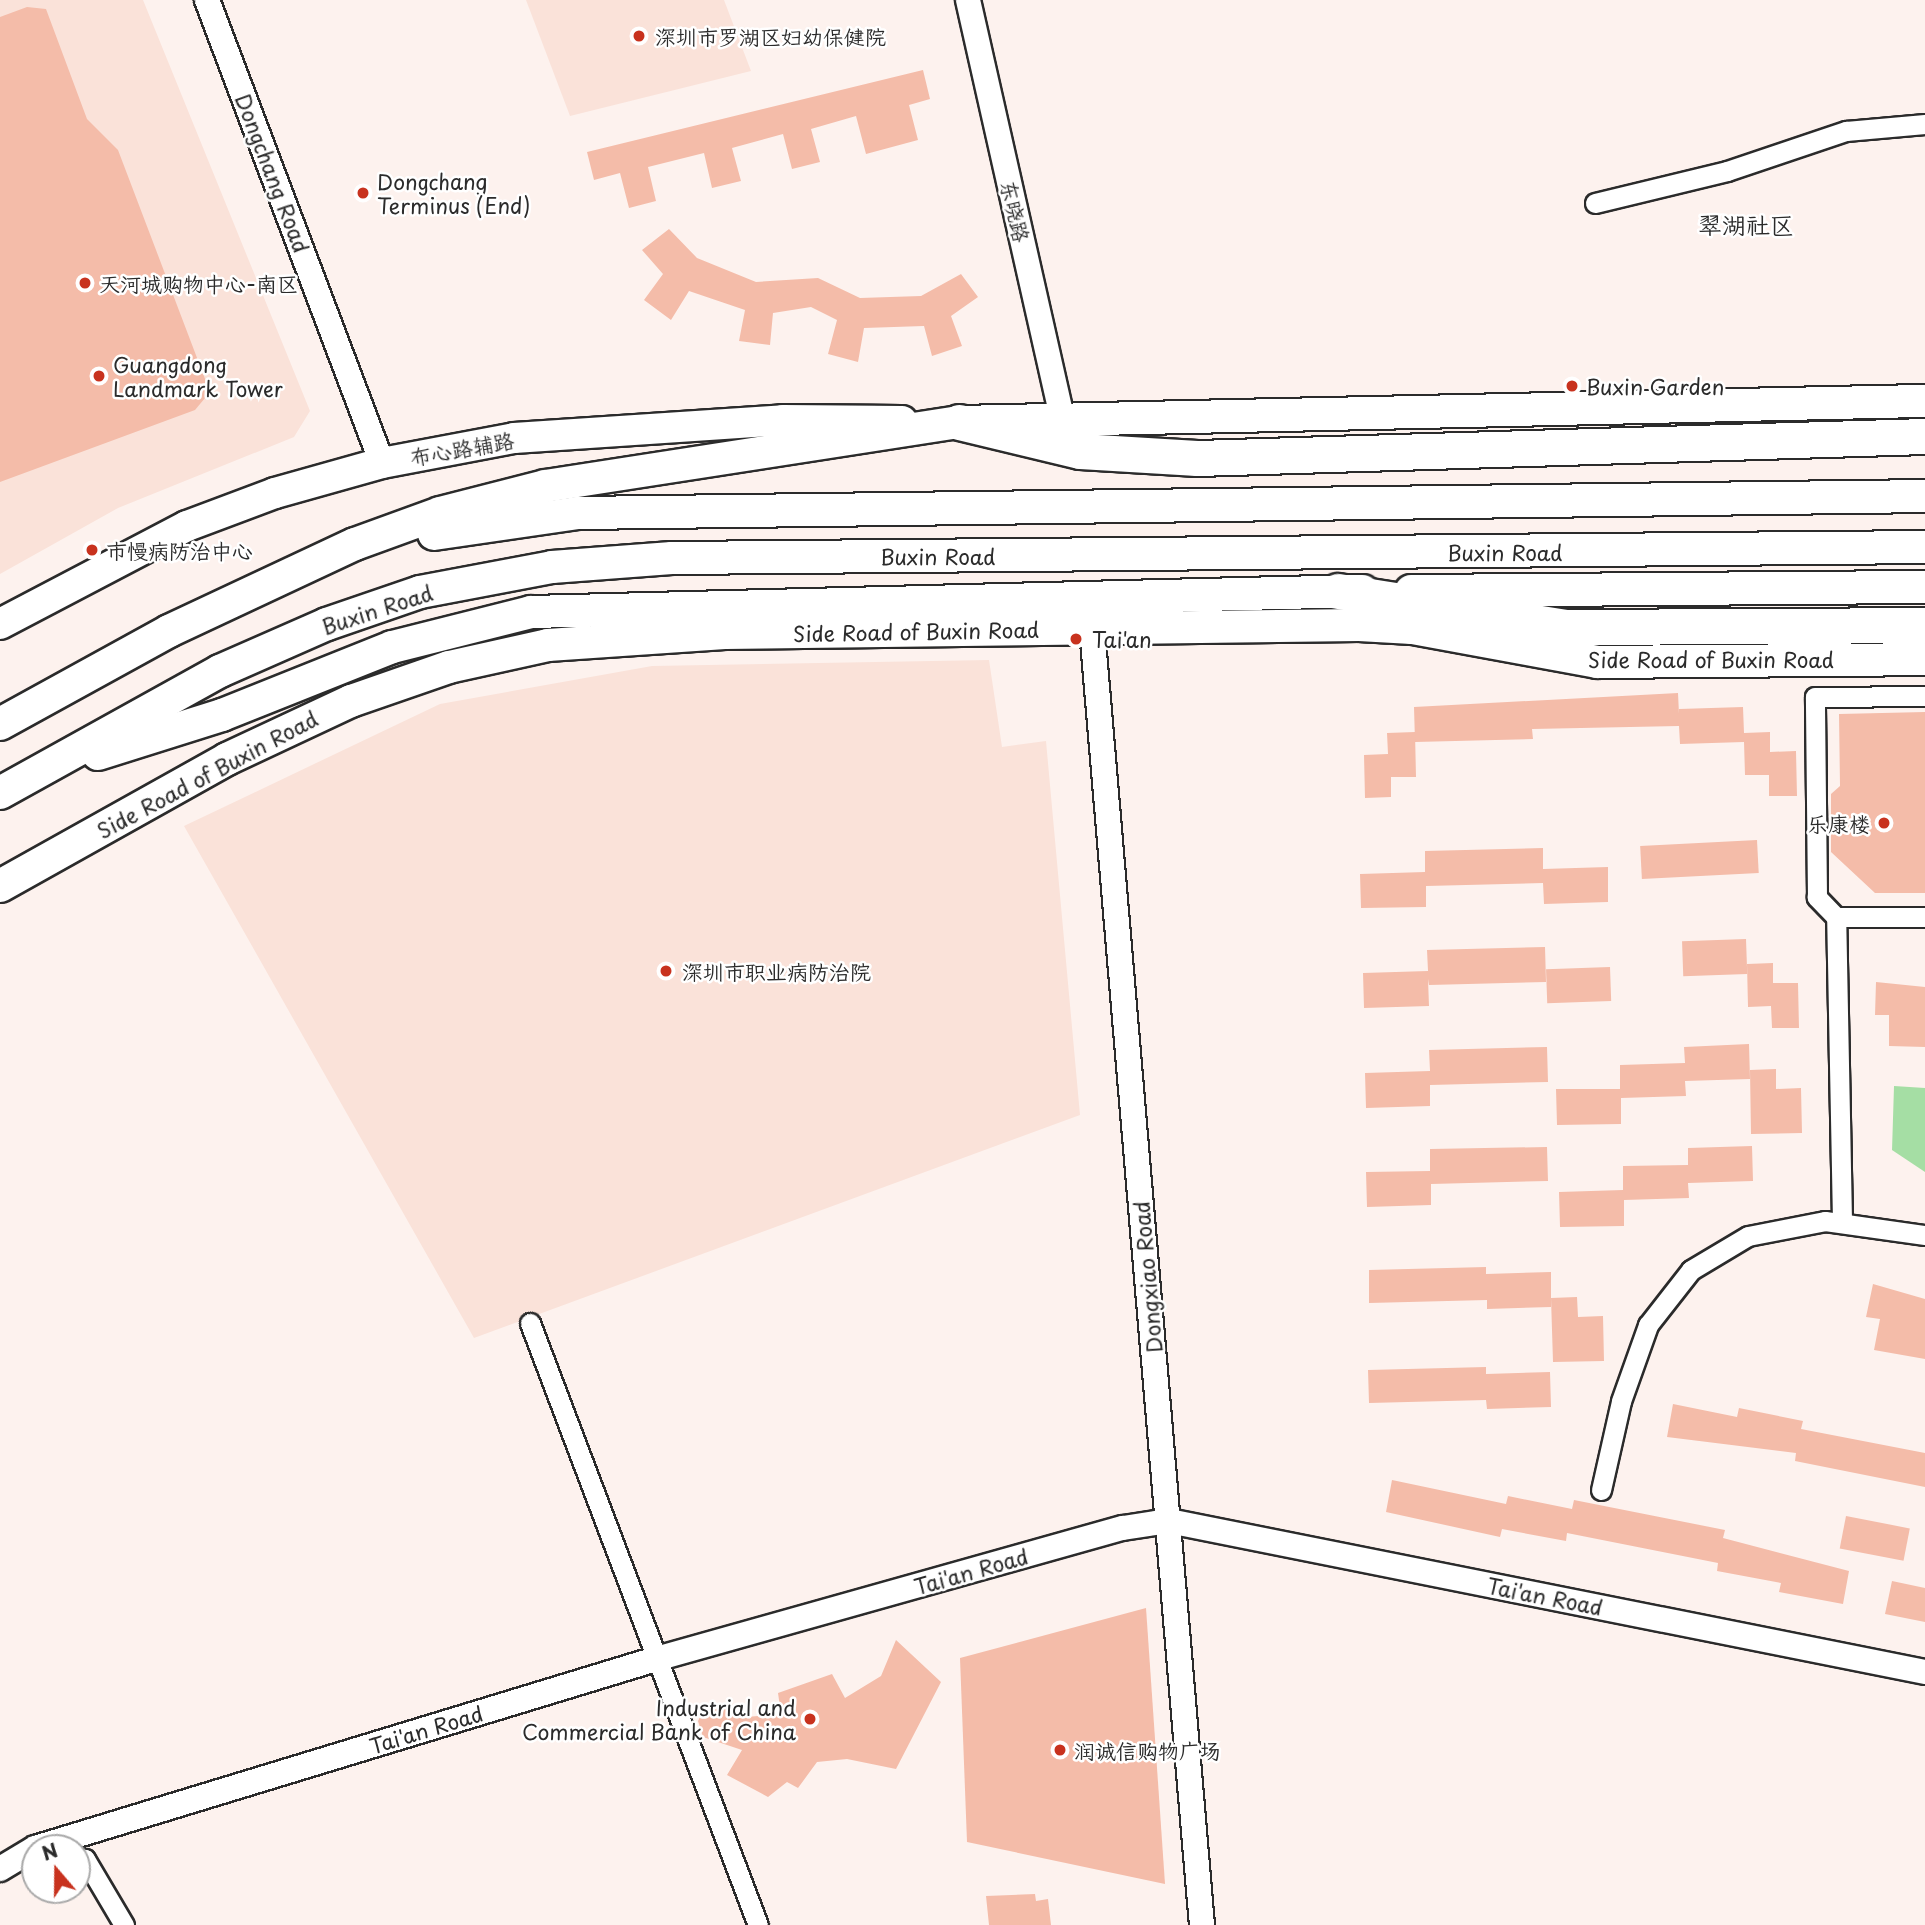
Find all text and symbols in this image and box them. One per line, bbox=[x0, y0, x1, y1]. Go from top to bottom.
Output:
place label: 深圳市罗湖区妇幼保健院 bbox=[655, 23, 886, 49]
marker: 深圳市罗湖区妇幼保健院 bbox=[629, 26, 649, 46]
street label: Dongchang Road bbox=[231, 90, 315, 256]
place label: Dongchang Terminus (End) bbox=[377, 168, 531, 218]
street label: 东晓路 bbox=[997, 177, 1035, 245]
marker: Dongchang Terminus (End) bbox=[355, 185, 371, 201]
district label: 翠湖社区 bbox=[1698, 211, 1794, 239]
place label: 天河城购物中心-南区 bbox=[99, 270, 298, 296]
marker: 天河城购物中心-南区 bbox=[77, 275, 93, 291]
place label: Guangdong Landmark Tower bbox=[113, 351, 284, 401]
marker: Guangdong Landmark Tower bbox=[91, 368, 107, 384]
place label: Buxin Garden bbox=[1586, 373, 1723, 399]
marker: Buxin Garden bbox=[1564, 378, 1580, 394]
street label: 布心路辅路 bbox=[408, 426, 516, 470]
place label: 市慢病防治中心 bbox=[106, 537, 253, 563]
street label: Buxin Road bbox=[1448, 539, 1562, 565]
marker: 市慢病防治中心 bbox=[84, 542, 100, 558]
street label: Buxin Road bbox=[881, 543, 995, 569]
street label: Buxin Road bbox=[319, 579, 435, 639]
street label: Side Road of Buxin Road bbox=[793, 616, 1039, 646]
place label: Tai'an bbox=[1092, 626, 1152, 652]
marker: Tai'an bbox=[1066, 629, 1086, 649]
street label: Side Road of Buxin Road bbox=[1588, 646, 1834, 672]
street label: Side Road of Buxin Road bbox=[92, 705, 322, 843]
place label: 乐康楼 bbox=[1807, 810, 1870, 836]
marker: 乐康楼 bbox=[1876, 815, 1892, 831]
place label: 深圳市职业病防治院 bbox=[682, 958, 871, 984]
marker: 深圳市职业病防治院 bbox=[656, 961, 676, 981]
street label: Dongxiao Road bbox=[1128, 1200, 1166, 1354]
street label: Tai'an Road bbox=[911, 1543, 1031, 1599]
street label: Tai'an Road bbox=[1485, 1572, 1605, 1620]
place label: Industrial and Commercial Bank of China bbox=[521, 1694, 796, 1744]
street label: Tai'an Road bbox=[366, 1700, 486, 1758]
marker: Industrial and Commercial Bank of China bbox=[802, 1711, 818, 1727]
place label: 润诚信购物广场 bbox=[1074, 1737, 1221, 1763]
marker: 润诚信购物广场 bbox=[1052, 1742, 1068, 1758]
north arrow bbox=[21, 1834, 91, 1904]
text: N bbox=[38, 1835, 61, 1867]

